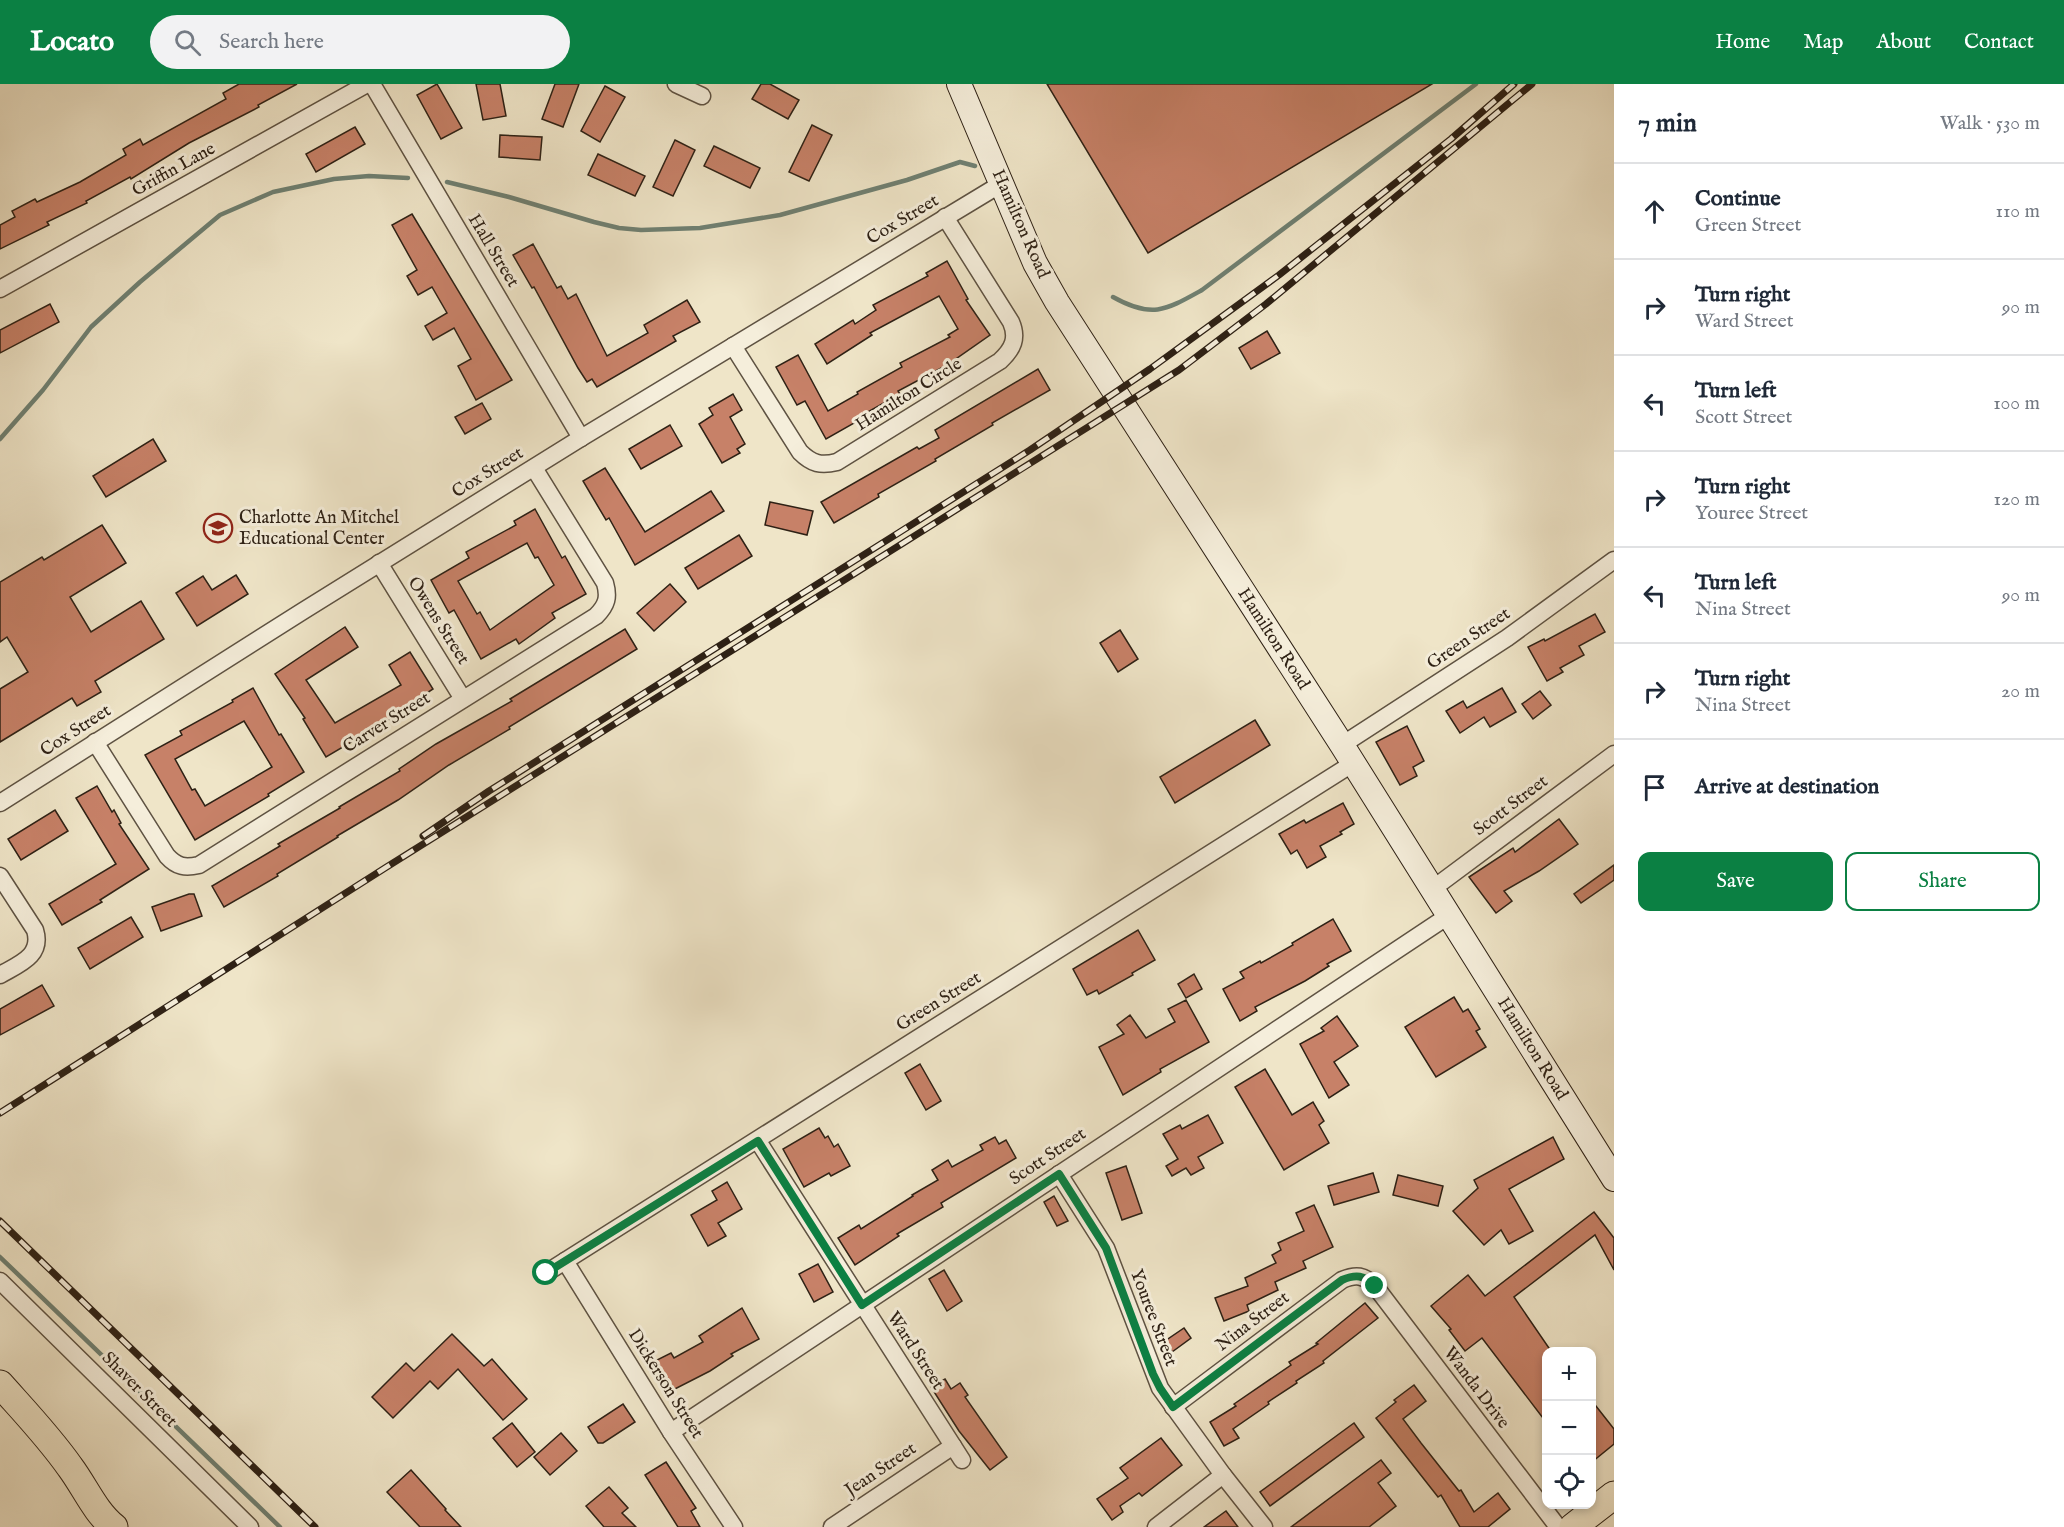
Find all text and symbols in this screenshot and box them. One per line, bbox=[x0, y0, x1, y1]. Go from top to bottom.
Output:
search box bbox=[150, 15, 570, 69]
text: Locato bbox=[30, 25, 114, 60]
icon: search bbox=[171, 26, 204, 59]
text: Search here bbox=[219, 28, 324, 56]
text: Home bbox=[1715, 29, 1770, 56]
text: Map bbox=[1803, 29, 1843, 56]
text: About bbox=[1876, 29, 1931, 56]
text: Contact bbox=[1964, 29, 2034, 56]
text: 7 min bbox=[1638, 107, 1697, 140]
text: Walk · 530 m bbox=[1940, 111, 2040, 136]
street label: Griffin Lane bbox=[128, 138, 220, 202]
street label: Hamilton Road bbox=[986, 166, 1054, 282]
text: Continue bbox=[1695, 185, 1781, 213]
street label: Cox Street bbox=[863, 190, 943, 250]
icon: ahead bbox=[1638, 195, 1671, 228]
text: 110 m bbox=[1996, 199, 2040, 224]
street label: Hall Street bbox=[462, 210, 524, 292]
text: Green Street bbox=[1695, 213, 1801, 238]
text: Turn right bbox=[1695, 281, 1790, 309]
icon: right bbox=[1638, 291, 1671, 324]
text: 90 m bbox=[2002, 295, 2040, 320]
text: Ward Street bbox=[1695, 309, 1794, 334]
street label: Hamilton Circle bbox=[851, 353, 967, 437]
text: Turn left bbox=[1695, 377, 1777, 405]
icon: left bbox=[1638, 387, 1671, 420]
text: 100 m bbox=[1993, 391, 2040, 416]
text: Scott Street bbox=[1695, 405, 1792, 430]
street label: Cox Street bbox=[448, 442, 528, 504]
text: Turn right bbox=[1695, 473, 1790, 501]
icon: right bbox=[1638, 483, 1671, 516]
text: 120 m bbox=[1994, 487, 2040, 512]
text: Youree Street bbox=[1695, 501, 1808, 526]
place label: Charlotte An Mitchel Educational Center bbox=[239, 507, 399, 551]
school or university icon: Charlotte An Mitchel Educational Center bbox=[202, 512, 234, 544]
text: Turn left bbox=[1695, 569, 1777, 597]
street label: Owens Street bbox=[402, 573, 474, 669]
icon: left bbox=[1638, 579, 1671, 612]
text: 90 m bbox=[2002, 583, 2040, 608]
street label: Hamilton Road bbox=[1232, 584, 1315, 695]
text: Nina Street bbox=[1695, 597, 1791, 622]
street label: Green Street bbox=[1423, 603, 1515, 675]
text: Turn right bbox=[1695, 665, 1790, 693]
icon: right bbox=[1638, 675, 1671, 708]
text: 20 m bbox=[2001, 679, 2040, 704]
street label: Carver Street bbox=[339, 687, 435, 759]
text: Nina Street bbox=[1695, 693, 1791, 718]
street label: Cox Street bbox=[36, 700, 116, 762]
street label: Scott Street bbox=[1469, 770, 1553, 842]
icon: arrive bbox=[1638, 771, 1671, 804]
text: Arrive at destination bbox=[1695, 773, 1879, 801]
button: Save bbox=[1638, 852, 1833, 911]
button: Share bbox=[1845, 852, 2040, 911]
street label: Green Street bbox=[892, 967, 986, 1037]
street label: Hamilton Road bbox=[1491, 993, 1573, 1105]
street label: Scott Street bbox=[1005, 1123, 1091, 1191]
route start bbox=[532, 1259, 558, 1285]
street label: Youree Street bbox=[1124, 1266, 1182, 1370]
route end bbox=[1361, 1272, 1387, 1298]
street label: Nina Street bbox=[1212, 1287, 1294, 1357]
street label: Ward Street bbox=[881, 1308, 949, 1394]
street label: Dickerson Street bbox=[622, 1325, 708, 1443]
street label: Wanda Drive bbox=[1438, 1342, 1514, 1434]
street label: Shaver Street bbox=[96, 1347, 182, 1433]
map controls bbox=[1542, 1347, 1596, 1509]
button: + bbox=[1542, 1347, 1596, 1401]
button: − bbox=[1542, 1401, 1596, 1455]
street label: Jean Street bbox=[839, 1438, 921, 1503]
button: locate bbox=[1542, 1455, 1596, 1509]

